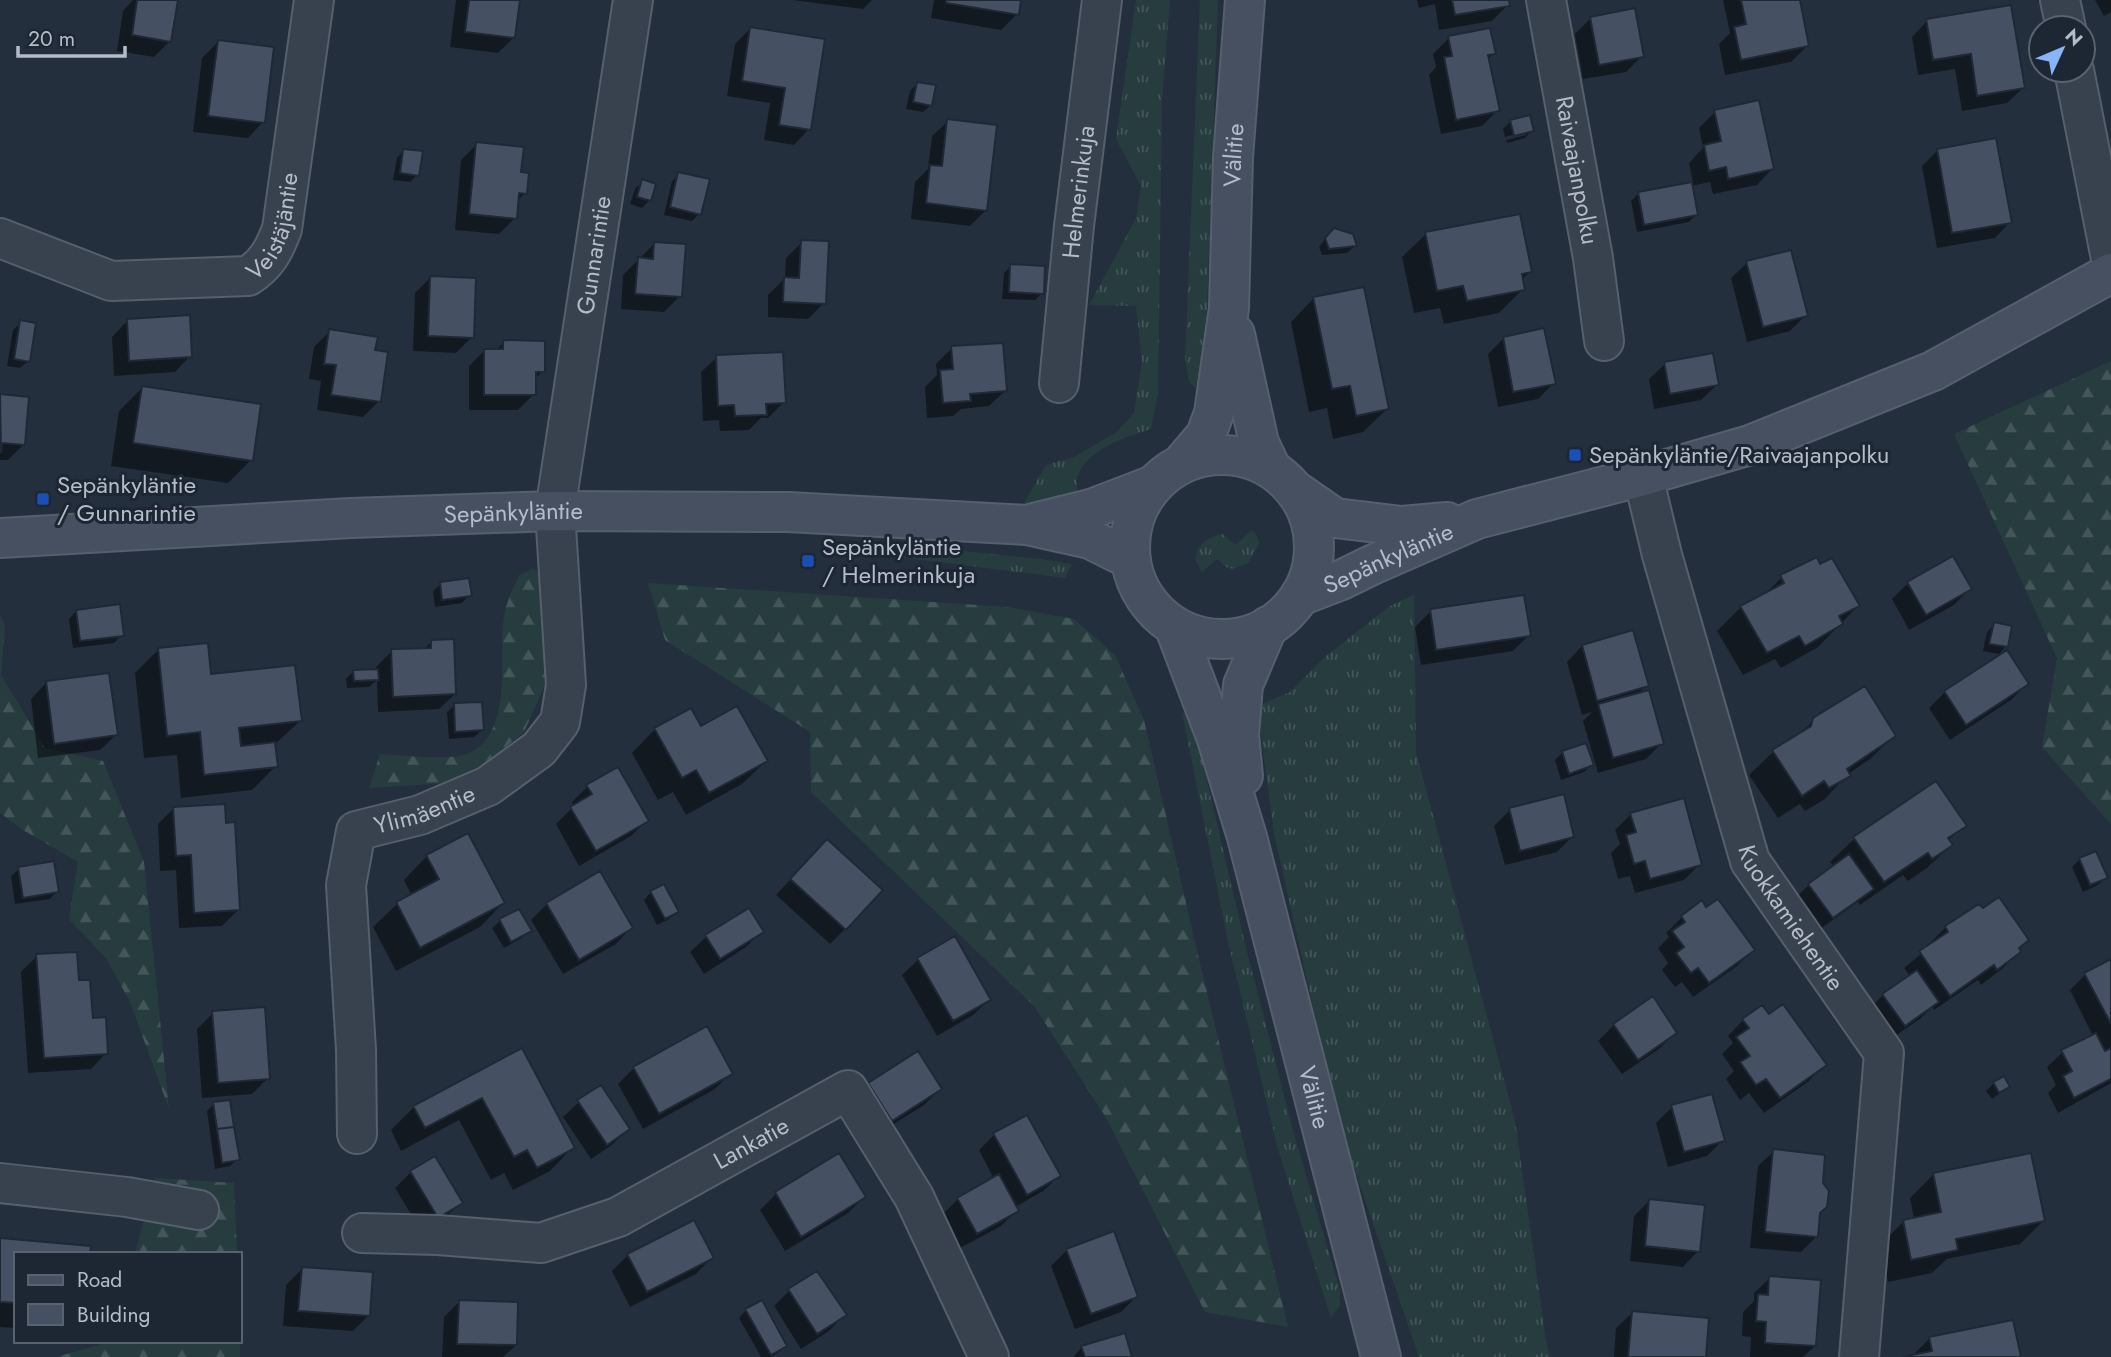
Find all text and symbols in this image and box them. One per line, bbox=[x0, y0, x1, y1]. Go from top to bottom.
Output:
scale bar bbox=[18, 14, 124, 58]
north arrow bbox=[2027, 14, 2097, 84]
text: N bbox=[2059, 23, 2089, 52]
text: 20 m bbox=[28, 24, 75, 54]
street label: Raivaajanpolku bbox=[1547, 93, 1608, 247]
street label: Välitie bbox=[1214, 122, 1253, 187]
street label: Helmerinkuja bbox=[1053, 123, 1103, 260]
street label: Veistäjäntie bbox=[238, 170, 307, 289]
street label: Gunnarintie bbox=[567, 193, 620, 317]
place label: Sepänkyläntie/Raivaajanpolku bbox=[1589, 437, 1889, 472]
marker: Sepänkyläntie/Raivaajanpolku bbox=[1567, 447, 1583, 463]
place label: Sepänkyläntie / Gunnarintie bbox=[57, 467, 196, 530]
marker: Sepänkyläntie / Gunnarintie bbox=[35, 491, 51, 507]
street label: Sepänkyläntie bbox=[443, 493, 583, 532]
street label: Sepänkyläntie bbox=[1318, 514, 1459, 602]
place label: Sepänkyläntie / Helmerinkuja bbox=[822, 529, 975, 592]
marker: Sepänkyläntie / Helmerinkuja bbox=[800, 553, 816, 569]
street label: Ylimäentie bbox=[370, 776, 480, 843]
street label: Kuokkamiehentie bbox=[1729, 841, 1853, 998]
street label: Välitie bbox=[1290, 1062, 1339, 1132]
street label: Lankatie bbox=[707, 1108, 795, 1178]
legend bbox=[14, 1252, 242, 1343]
text: Road bbox=[77, 1265, 122, 1295]
text: Building bbox=[77, 1300, 150, 1330]

